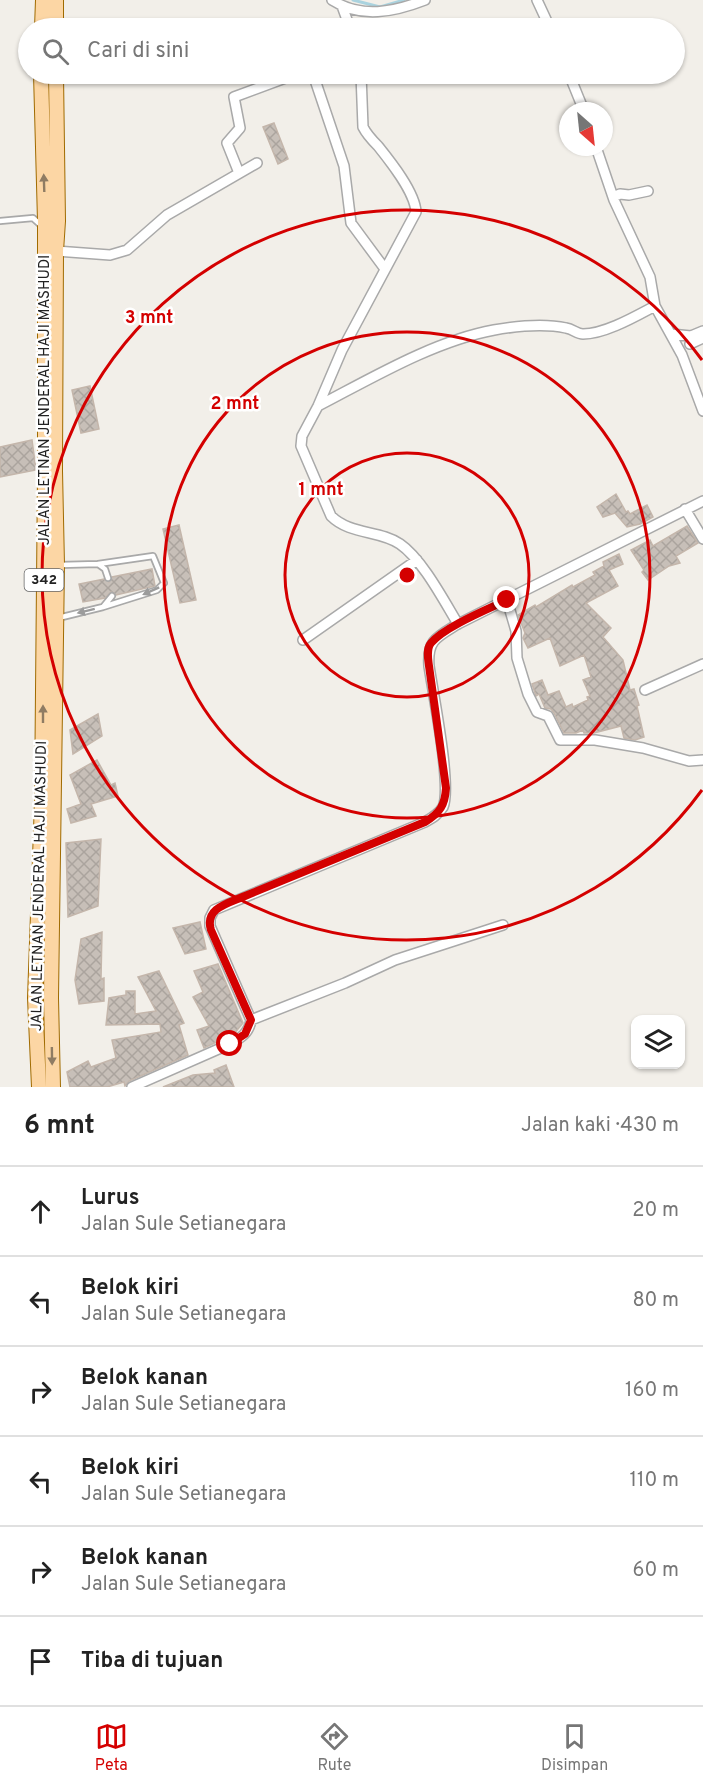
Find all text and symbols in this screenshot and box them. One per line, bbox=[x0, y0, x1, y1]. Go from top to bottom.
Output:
search box bbox=[18, 18, 685, 84]
icon: search bbox=[39, 35, 72, 68]
text: Cari di sini bbox=[87, 38, 189, 65]
north arrow bbox=[559, 102, 613, 156]
one-way arrow bbox=[39, 173, 48, 192]
street label: JALAN LETNAN JENDERAL HAJI MASHUDI bbox=[36, 255, 55, 545]
text: 3 mnt bbox=[125, 307, 173, 330]
text: 2 mnt bbox=[211, 393, 259, 416]
text: 1 mnt bbox=[298, 479, 344, 502]
centre of rings bbox=[397, 565, 417, 585]
road number: 342 bbox=[24, 569, 63, 591]
one-way arrow bbox=[143, 586, 160, 595]
route end bbox=[493, 586, 519, 612]
one-way arrow bbox=[77, 607, 95, 616]
one-way arrow bbox=[38, 704, 48, 723]
street label: JALAN LETNAN JENDERAL HAJI MASHUDI bbox=[28, 741, 52, 1031]
map controls bbox=[631, 1015, 685, 1069]
button: layers bbox=[631, 1015, 685, 1069]
route start bbox=[216, 1030, 242, 1056]
one-way arrow bbox=[47, 1046, 57, 1065]
text: 6 mnt bbox=[24, 1110, 95, 1143]
text: Jalan kaki · 430 m bbox=[521, 1113, 679, 1139]
text: Lurus bbox=[81, 1185, 140, 1212]
icon: ahead bbox=[24, 1195, 57, 1228]
text: 20 m bbox=[632, 1198, 679, 1224]
text: Jalan Sule Setianegara bbox=[81, 1212, 286, 1238]
text: Belok kiri bbox=[81, 1275, 179, 1302]
icon: left bbox=[24, 1285, 57, 1318]
text: 80 m bbox=[633, 1288, 679, 1314]
text: Jalan Sule Setianegara bbox=[81, 1302, 286, 1328]
text: Belok kanan bbox=[81, 1365, 208, 1392]
icon: right bbox=[24, 1375, 57, 1408]
text: 160 m bbox=[625, 1378, 679, 1404]
text: Jalan Sule Setianegara bbox=[81, 1392, 286, 1418]
text: Belok kiri bbox=[81, 1455, 179, 1482]
icon: left bbox=[24, 1465, 57, 1498]
text: 110 m bbox=[630, 1468, 679, 1494]
text: Jalan Sule Setianegara bbox=[81, 1482, 286, 1508]
text: Belok kanan bbox=[81, 1545, 208, 1572]
icon: right bbox=[24, 1555, 57, 1588]
text: 60 m bbox=[633, 1558, 679, 1584]
text: Jalan Sule Setianegara bbox=[81, 1572, 286, 1598]
icon: arrive bbox=[24, 1645, 57, 1678]
text: Tiba di tujuan bbox=[81, 1648, 223, 1675]
tab: Peta bbox=[95, 1720, 128, 1776]
tab: Rute bbox=[317, 1720, 351, 1776]
tab: Disimpan bbox=[541, 1720, 608, 1776]

